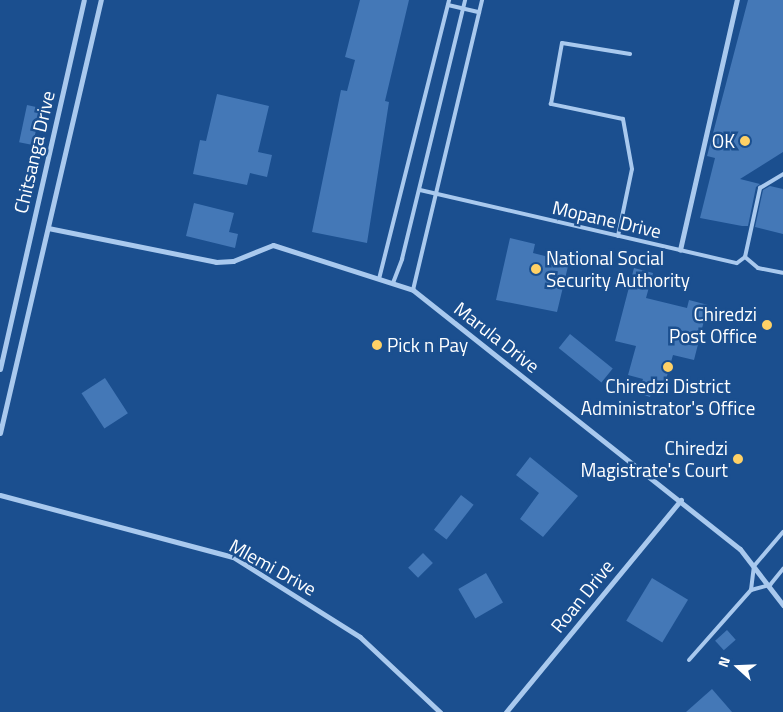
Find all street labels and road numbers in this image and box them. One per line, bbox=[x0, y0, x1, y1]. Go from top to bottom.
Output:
street label: Chitsanga Drive bbox=[9, 89, 59, 215]
street label: Mopane Drive bbox=[550, 195, 664, 243]
street label: Marula Drive bbox=[450, 297, 544, 377]
street label: Mlemi Drive bbox=[226, 534, 320, 600]
street label: Roan Drive bbox=[546, 555, 618, 637]

